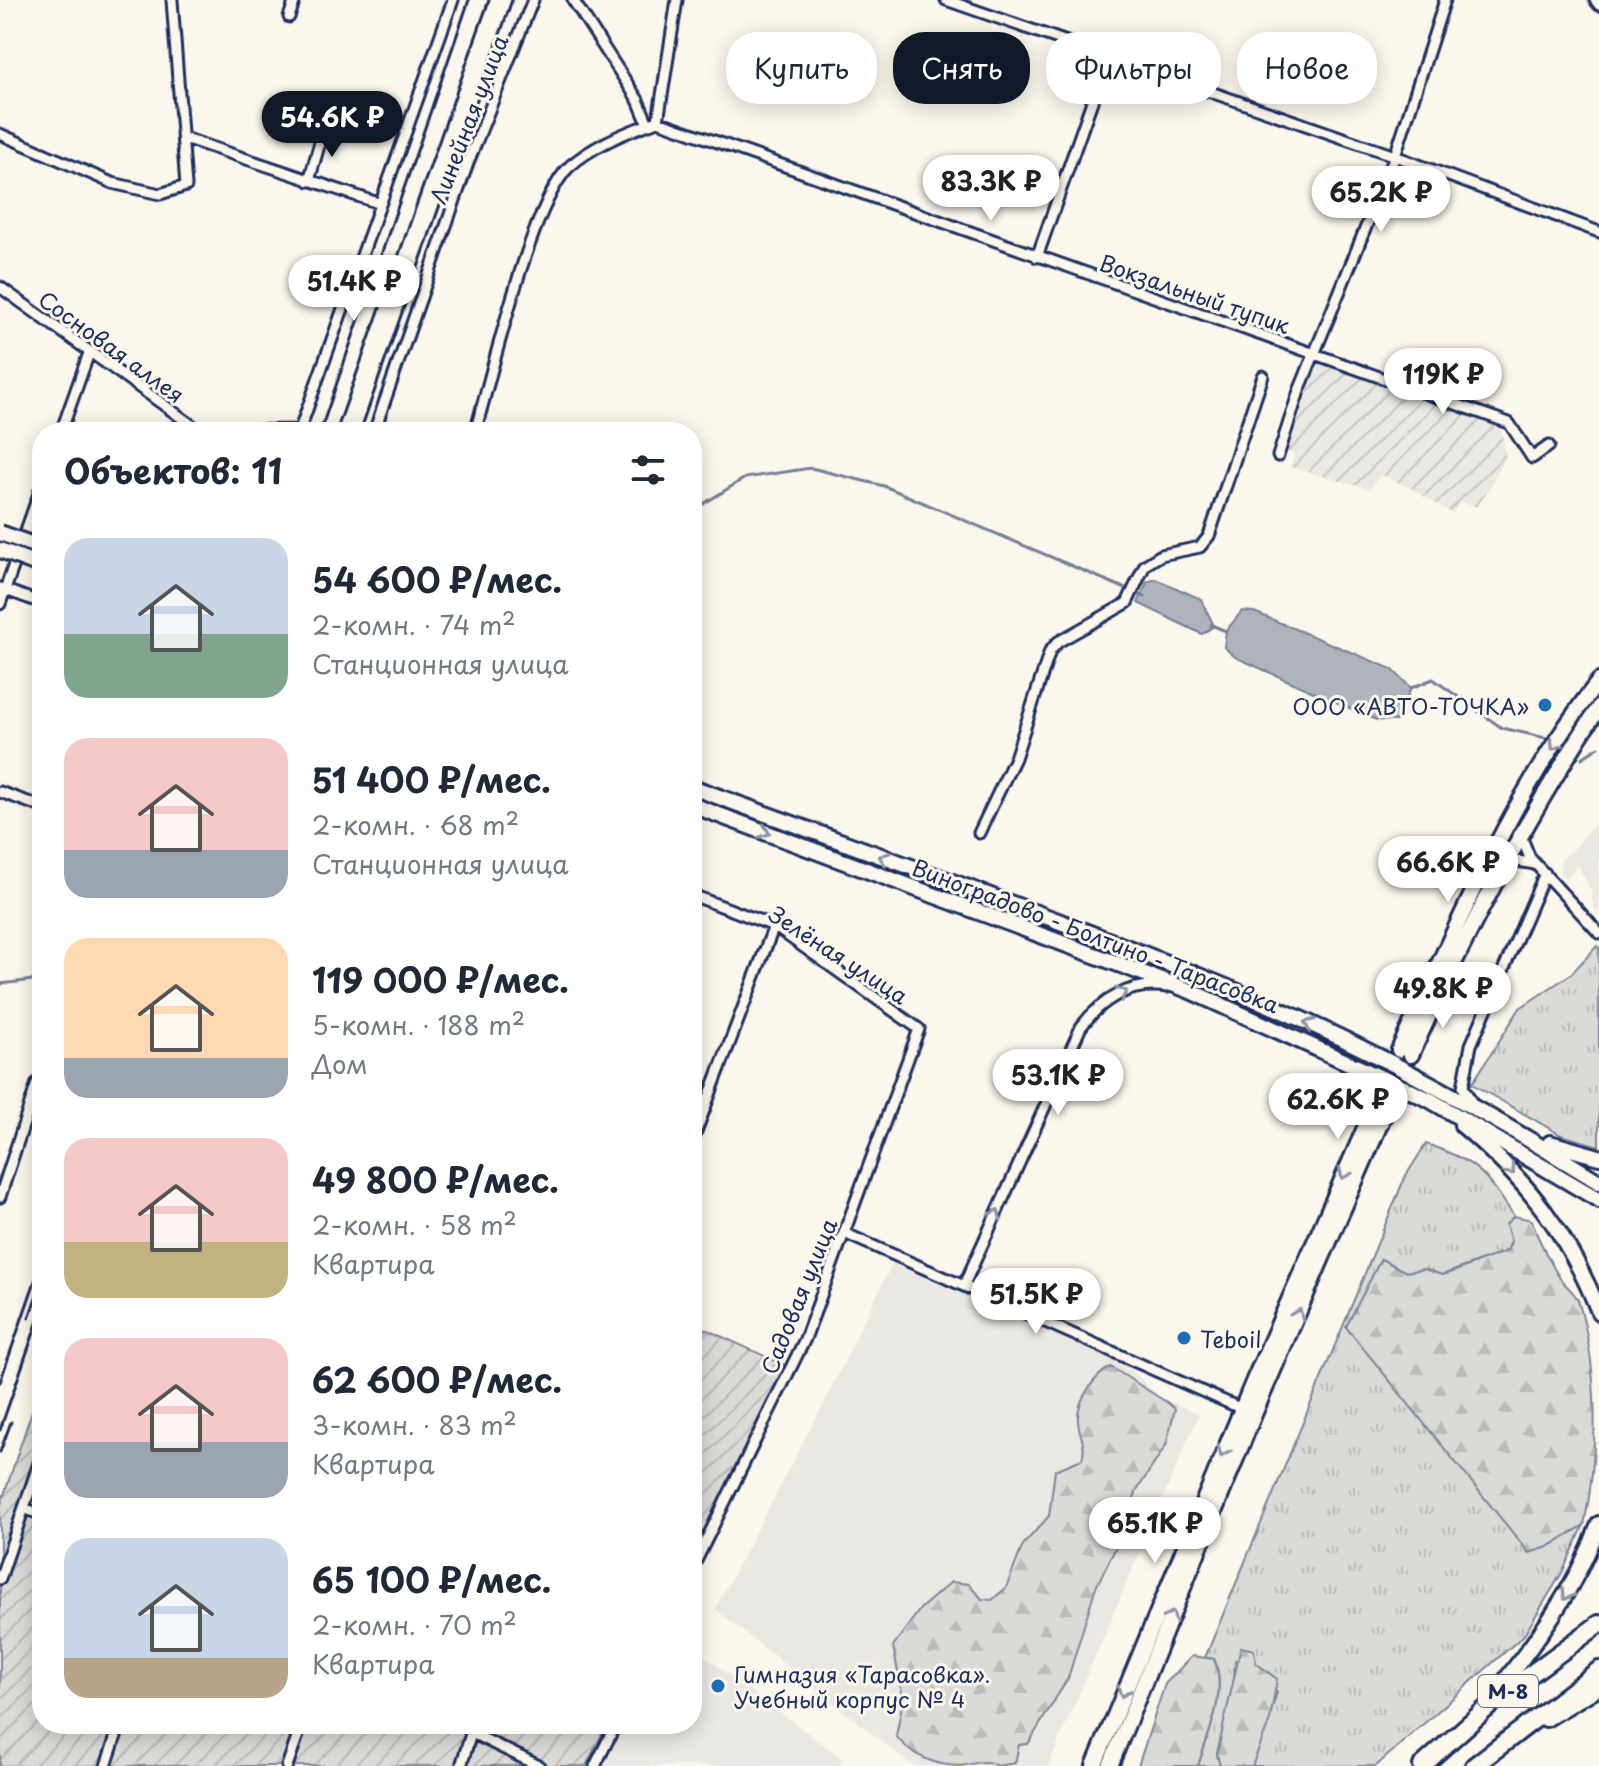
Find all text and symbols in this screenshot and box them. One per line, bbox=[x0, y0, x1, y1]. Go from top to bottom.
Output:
street label: Линейная улица bbox=[421, 30, 515, 208]
chip: Купить bbox=[726, 32, 877, 104]
chip: Снять bbox=[893, 32, 1030, 104]
chip: Фильтры bbox=[1046, 32, 1221, 104]
chip: Новое bbox=[1237, 32, 1377, 104]
pin: 54.6K ₽ bbox=[258, 91, 406, 159]
text: 54.6K ₽ bbox=[280, 97, 384, 136]
pin: 83.3K ₽ bbox=[917, 155, 1065, 223]
text: 83.3K ₽ bbox=[941, 161, 1041, 200]
pin: 65.2K ₽ bbox=[1307, 166, 1455, 234]
text: 65.2K ₽ bbox=[1330, 172, 1432, 211]
street label: Вокзальный тупик bbox=[1095, 245, 1295, 341]
pin: 51.4K ₽ bbox=[280, 255, 428, 323]
text: 51.4K ₽ bbox=[306, 261, 402, 300]
street label: Сосновая аллея bbox=[32, 282, 192, 410]
pin: 119K ₽ bbox=[1378, 348, 1508, 416]
text: 119K ₽ bbox=[1402, 354, 1484, 393]
text: Объектов: 11 bbox=[64, 444, 282, 496]
icon: filters bbox=[626, 448, 670, 492]
text: 54 600 ₽/мес. bbox=[312, 553, 562, 605]
icon: home bbox=[128, 570, 224, 666]
text: 2-комн. · 74 m² bbox=[312, 605, 516, 644]
text: Станционная улица bbox=[312, 644, 569, 683]
place label: ООО «АВТО-ТОЧКА» bbox=[1292, 689, 1529, 722]
marker: ООО «АВТО-ТОЧКА» bbox=[1536, 696, 1554, 714]
one-way arrow bbox=[1550, 737, 1565, 751]
text: 51 400 ₽/мес. bbox=[312, 753, 551, 805]
icon: home bbox=[128, 770, 224, 866]
text: 2-комн. · 68 m² bbox=[312, 805, 519, 844]
one-way arrow bbox=[757, 823, 771, 839]
pin: 66.6K ₽ bbox=[1374, 836, 1522, 904]
text: 66.6K ₽ bbox=[1396, 842, 1500, 881]
text: Станционная улица bbox=[312, 844, 569, 883]
street label: Виноградово - Болтино - Тарасовка bbox=[908, 850, 1284, 1020]
one-way arrow bbox=[878, 851, 892, 868]
street label: Зелёная улица bbox=[763, 897, 915, 1011]
text: 119 000 ₽/мес. bbox=[312, 953, 569, 1005]
pin: 49.8K ₽ bbox=[1369, 962, 1517, 1030]
text: 49.8K ₽ bbox=[1393, 968, 1493, 1007]
icon: home bbox=[128, 970, 224, 1066]
one-way arrow bbox=[1114, 987, 1129, 1003]
text: 5-комн. · 188 m² bbox=[312, 1005, 525, 1044]
one-way arrow bbox=[1302, 1018, 1317, 1034]
text: Дом bbox=[312, 1044, 368, 1083]
pin: 53.1K ₽ bbox=[984, 1049, 1132, 1117]
text: 53.1K ₽ bbox=[1011, 1055, 1105, 1094]
pin: 62.6K ₽ bbox=[1264, 1073, 1412, 1141]
text: 62.6K ₽ bbox=[1287, 1079, 1389, 1118]
text: 49 800 ₽/мес. bbox=[312, 1153, 559, 1205]
one-way arrow bbox=[1500, 1161, 1515, 1175]
one-way arrow bbox=[1338, 1166, 1354, 1180]
icon: home bbox=[128, 1170, 224, 1266]
text: 2-комн. · 58 m² bbox=[312, 1205, 517, 1244]
one-way arrow bbox=[986, 1208, 1002, 1222]
street label: Садовая улица bbox=[752, 1213, 844, 1379]
text: Квартира bbox=[312, 1244, 435, 1283]
pin: 51.5K ₽ bbox=[962, 1268, 1110, 1336]
text: 51.5K ₽ bbox=[989, 1274, 1083, 1313]
one-way arrow bbox=[1288, 1308, 1304, 1322]
place label: Teboil bbox=[1200, 1322, 1261, 1355]
marker: Teboil bbox=[1175, 1329, 1193, 1347]
text: 62 600 ₽/мес. bbox=[312, 1353, 562, 1405]
icon: home bbox=[128, 1370, 224, 1466]
text: 3-комн. · 83 m² bbox=[312, 1405, 517, 1444]
text: Квартира bbox=[312, 1444, 435, 1483]
one-way arrow bbox=[1217, 1444, 1233, 1458]
pin: 65.1K ₽ bbox=[1081, 1497, 1229, 1565]
text: 65.1K ₽ bbox=[1107, 1503, 1203, 1542]
text: 65 100 ₽/мес. bbox=[312, 1553, 551, 1605]
icon: home bbox=[128, 1570, 224, 1666]
one-way arrow bbox=[1561, 1586, 1577, 1601]
text: 2-комн. · 70 m² bbox=[312, 1605, 517, 1644]
one-way arrow bbox=[1161, 1610, 1177, 1624]
text: Квартира bbox=[312, 1644, 435, 1683]
place label: Гимназия «Тарасовка». Учебный корпус № 4 bbox=[734, 1657, 991, 1715]
road number: М-8 bbox=[1478, 1675, 1538, 1707]
marker: Гимназия «Тарасовка». Учебный корпус № 4 bbox=[709, 1677, 727, 1695]
one-way arrow bbox=[1117, 1684, 1133, 1698]

